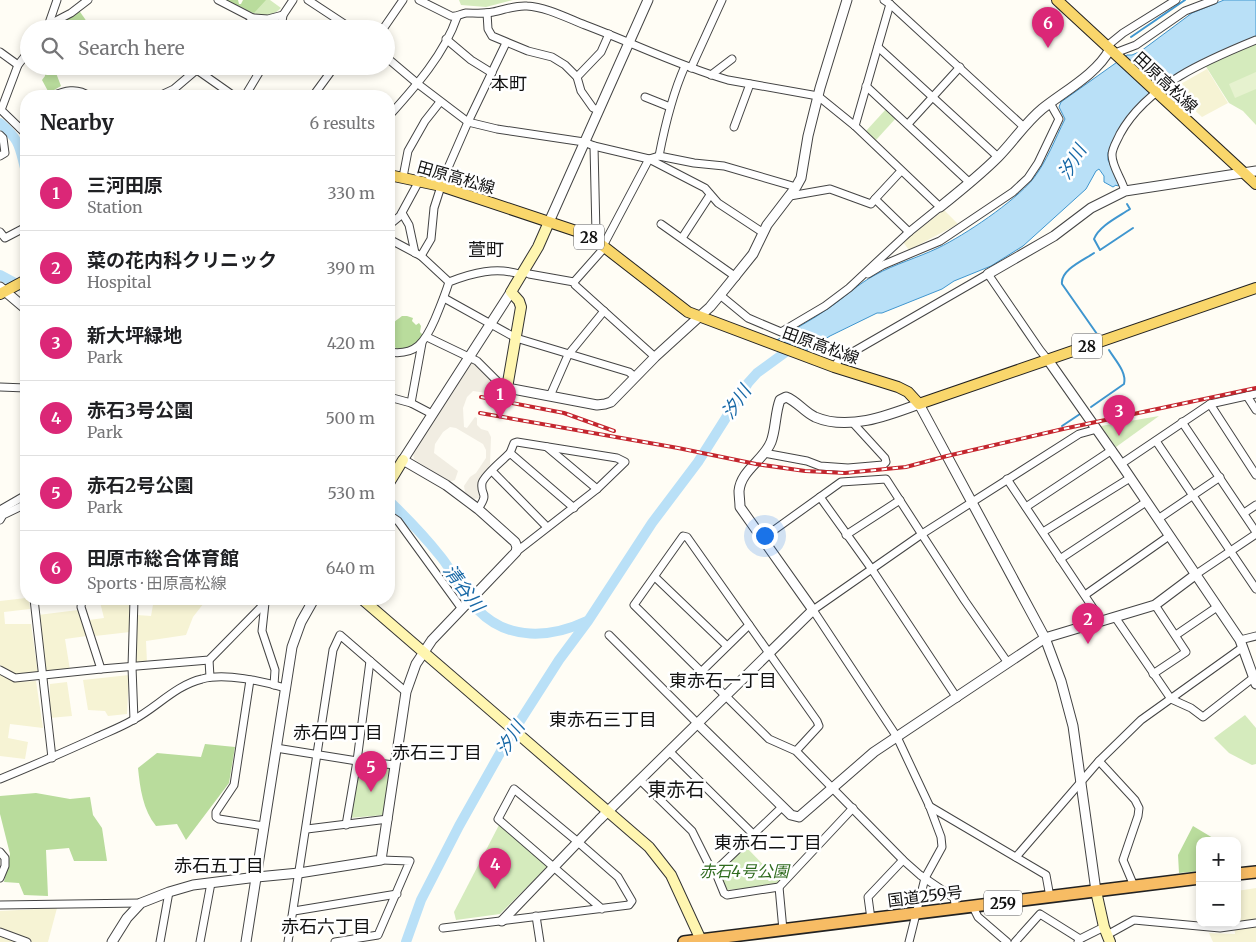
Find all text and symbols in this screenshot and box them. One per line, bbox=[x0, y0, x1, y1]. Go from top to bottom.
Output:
pin: 6 bbox=[1032, 7, 1064, 48]
search box bbox=[20, 20, 395, 75]
icon: search bbox=[38, 34, 66, 62]
text: Search here bbox=[78, 36, 185, 60]
street label: 田原高松線 bbox=[1130, 47, 1202, 117]
district label: 本町 bbox=[491, 72, 527, 95]
text: Nearby bbox=[40, 109, 114, 136]
text: 6 results bbox=[310, 113, 375, 133]
water label: 汐川 bbox=[1053, 139, 1092, 183]
street label: 田原高松線 bbox=[415, 156, 497, 198]
text: 三河田原 bbox=[87, 173, 163, 197]
text: 1 bbox=[52, 183, 60, 203]
text: 330 m bbox=[328, 183, 375, 203]
text: Station bbox=[87, 197, 143, 217]
road number: 28 bbox=[574, 224, 604, 250]
district label: 萱町 bbox=[468, 238, 504, 261]
text: 菜の花内科クリニック bbox=[87, 248, 277, 272]
text: 2 bbox=[51, 258, 61, 278]
text: 390 m bbox=[327, 258, 375, 278]
text: Hospital bbox=[87, 272, 151, 292]
street label: 田原高松線 bbox=[780, 322, 862, 368]
text: 新大坪緑地 bbox=[87, 323, 182, 347]
text: 3 bbox=[51, 333, 61, 353]
text: 420 m bbox=[327, 333, 375, 353]
road number: 28 bbox=[1072, 334, 1102, 358]
text: Park bbox=[87, 347, 123, 367]
pin: 1 bbox=[484, 378, 516, 419]
water label: 汐川 bbox=[716, 379, 757, 423]
pin: 3 bbox=[1103, 395, 1135, 436]
text: 赤石3号公園 bbox=[87, 398, 193, 422]
text: 4 bbox=[51, 408, 61, 428]
text: 500 m bbox=[325, 408, 375, 428]
text: Park bbox=[87, 422, 123, 442]
text: 赤石2号公園 bbox=[87, 473, 193, 497]
text: 5 bbox=[51, 483, 61, 503]
text: 530 m bbox=[327, 483, 375, 503]
text: Park bbox=[87, 497, 123, 517]
your location bbox=[752, 523, 778, 549]
text: 田原市総合体育館 bbox=[87, 546, 239, 570]
text: 6 bbox=[51, 558, 61, 578]
text: 640 m bbox=[326, 558, 375, 578]
water label: 清谷川 bbox=[439, 560, 491, 618]
text: Sports · 田原高松線 bbox=[87, 573, 227, 593]
pin: 2 bbox=[1072, 603, 1104, 644]
district label: 東赤石一丁目 bbox=[669, 669, 777, 692]
district label: 東赤石三丁目 bbox=[549, 708, 657, 731]
water label: 汐川 bbox=[491, 715, 530, 759]
district label: 赤石四丁目 bbox=[293, 721, 383, 744]
district label: 赤石三丁目 bbox=[392, 741, 482, 764]
pin: 5 bbox=[355, 751, 387, 792]
district label: 東赤石 bbox=[647, 777, 705, 801]
district label: 東赤石二丁目 bbox=[714, 831, 822, 854]
map controls bbox=[1196, 837, 1241, 927]
button: + bbox=[1196, 837, 1241, 882]
pin: 4 bbox=[479, 848, 511, 889]
district label: 赤石五丁目 bbox=[174, 854, 264, 877]
park label: 赤石4号公園 bbox=[699, 861, 791, 881]
street label: 国道259号 bbox=[886, 881, 964, 911]
button: − bbox=[1196, 882, 1241, 927]
road number: 259 bbox=[984, 890, 1022, 916]
district label: 赤石六丁目 bbox=[281, 915, 371, 938]

